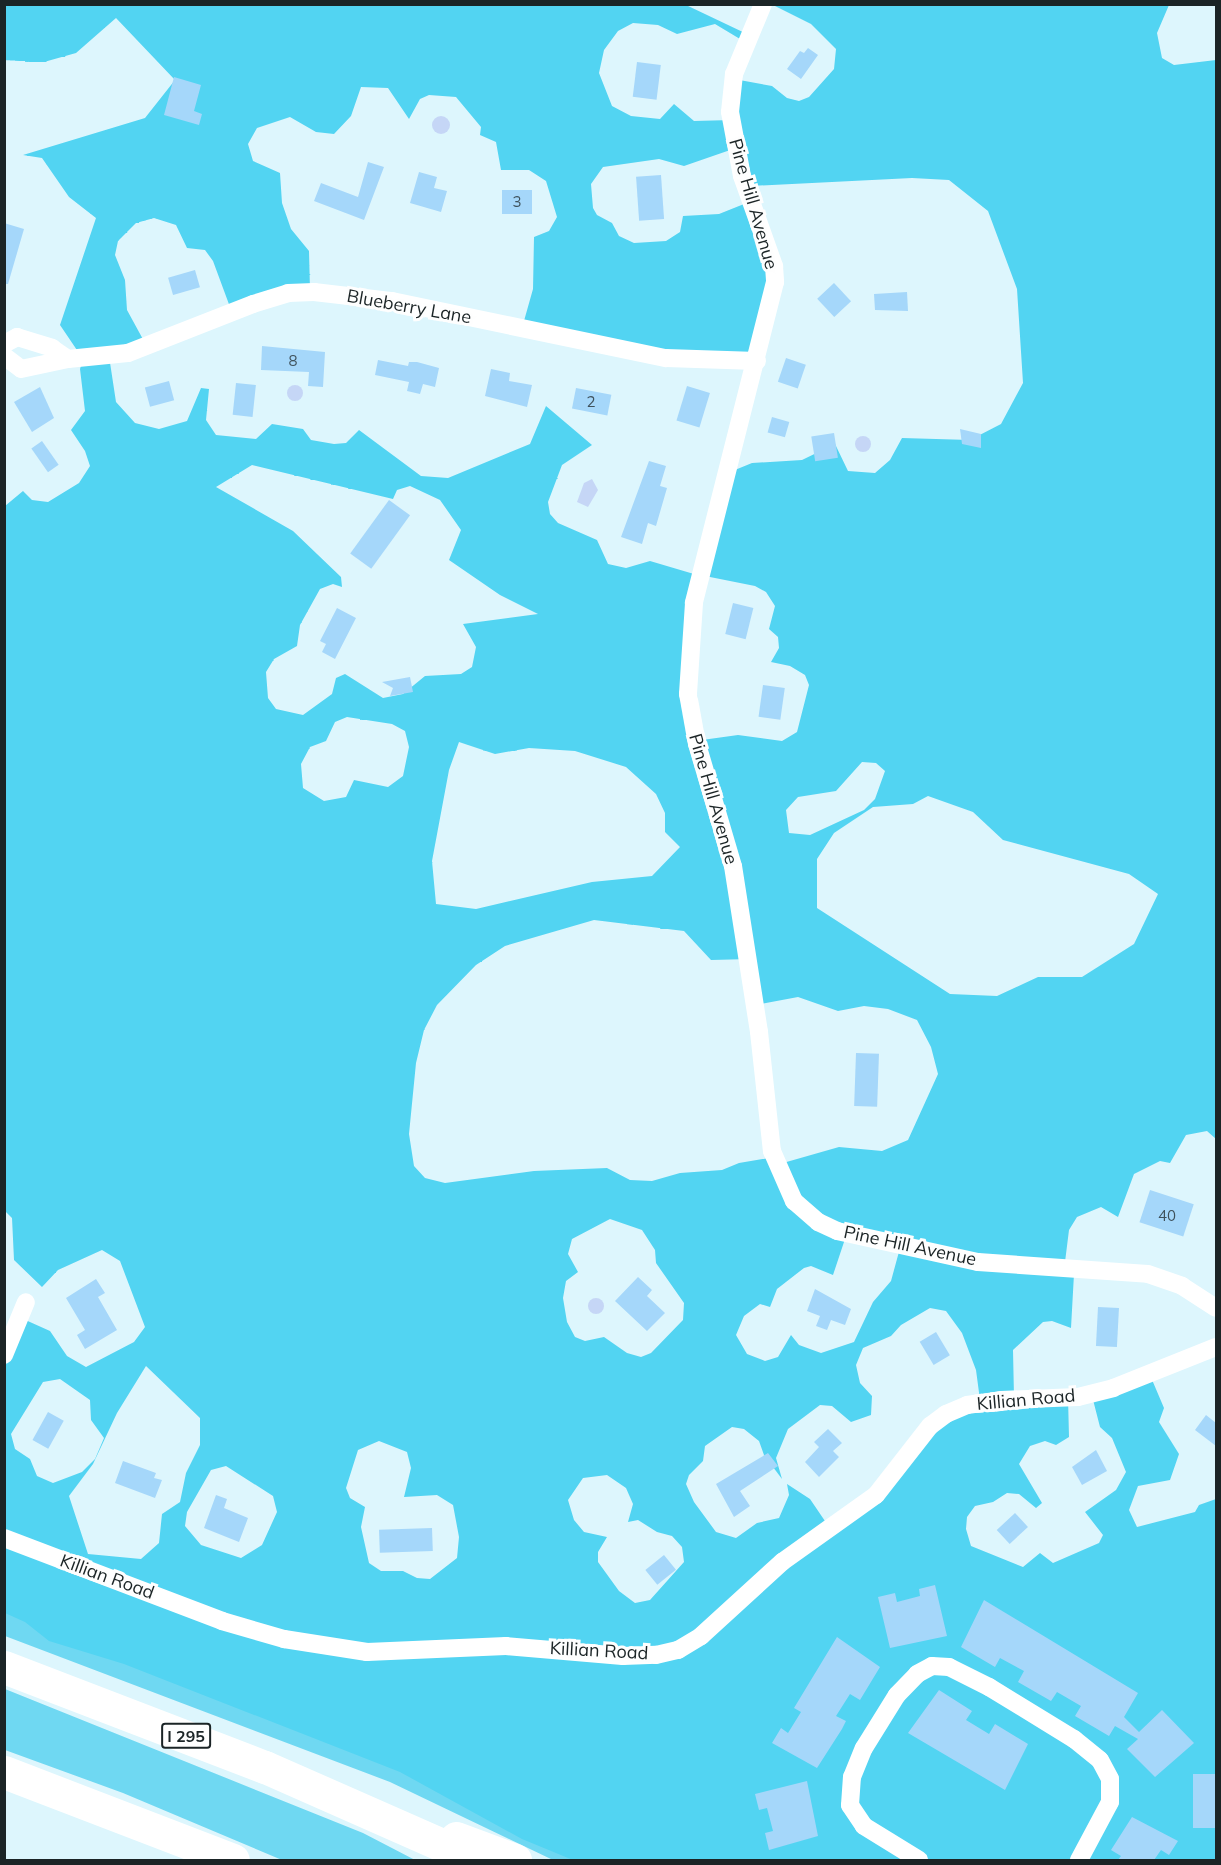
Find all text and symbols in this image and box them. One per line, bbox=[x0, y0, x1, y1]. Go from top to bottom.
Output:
street label: Pine Hill Avenue bbox=[724, 136, 782, 272]
house number: 3 bbox=[513, 193, 521, 211]
street label: Blueberry Lane bbox=[345, 285, 473, 329]
house number: 8 bbox=[289, 352, 297, 370]
house number: 2 bbox=[587, 393, 595, 411]
street label: Pine Hill Avenue bbox=[684, 731, 742, 867]
house number: 40 bbox=[1158, 1207, 1176, 1225]
street label: Pine Hill Avenue bbox=[842, 1221, 978, 1271]
street label: Killian Road bbox=[976, 1385, 1076, 1415]
street label: Killian Road bbox=[57, 1550, 157, 1604]
street label: Killian Road bbox=[549, 1638, 649, 1664]
road number: I 295 bbox=[160, 1723, 212, 1749]

